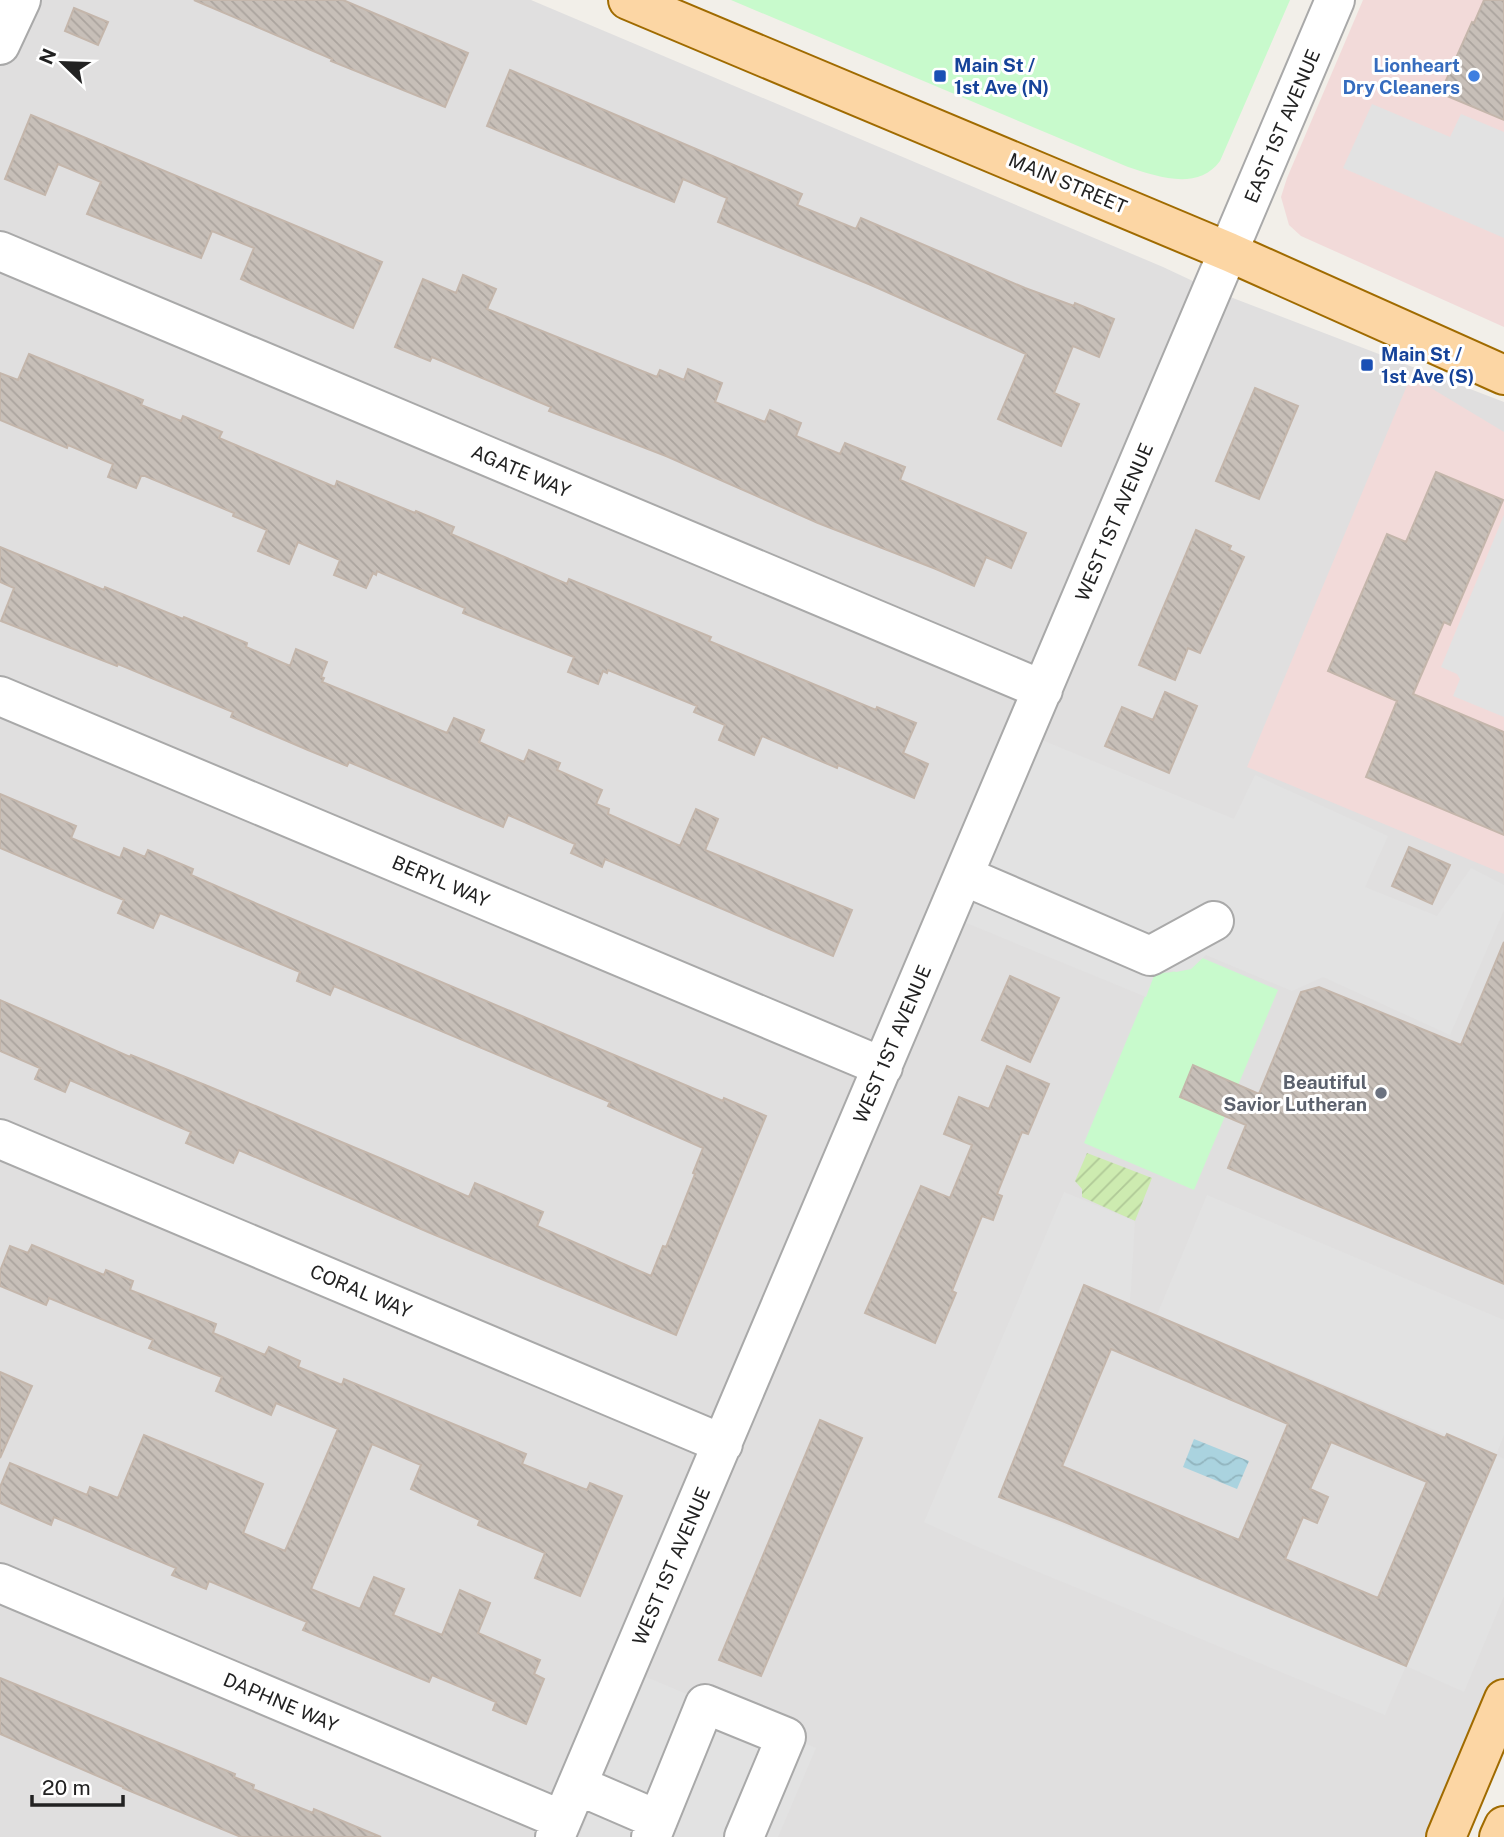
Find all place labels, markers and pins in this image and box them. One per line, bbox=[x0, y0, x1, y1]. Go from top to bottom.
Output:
place label: Main St / 1st Ave (N) bbox=[954, 54, 1049, 98]
place label: Lionheart Dry Cleaners bbox=[1342, 54, 1460, 98]
marker: Main St / 1st Ave (N) bbox=[932, 68, 948, 84]
marker: Lionheart Dry Cleaners bbox=[1466, 68, 1482, 84]
place label: Main St / 1st Ave (S) bbox=[1381, 343, 1474, 387]
marker: Main St / 1st Ave (S) bbox=[1359, 357, 1375, 373]
place label: Beautiful Savior Lutheran bbox=[1223, 1071, 1367, 1115]
marker: Beautiful Savior Lutheran bbox=[1373, 1085, 1389, 1101]

